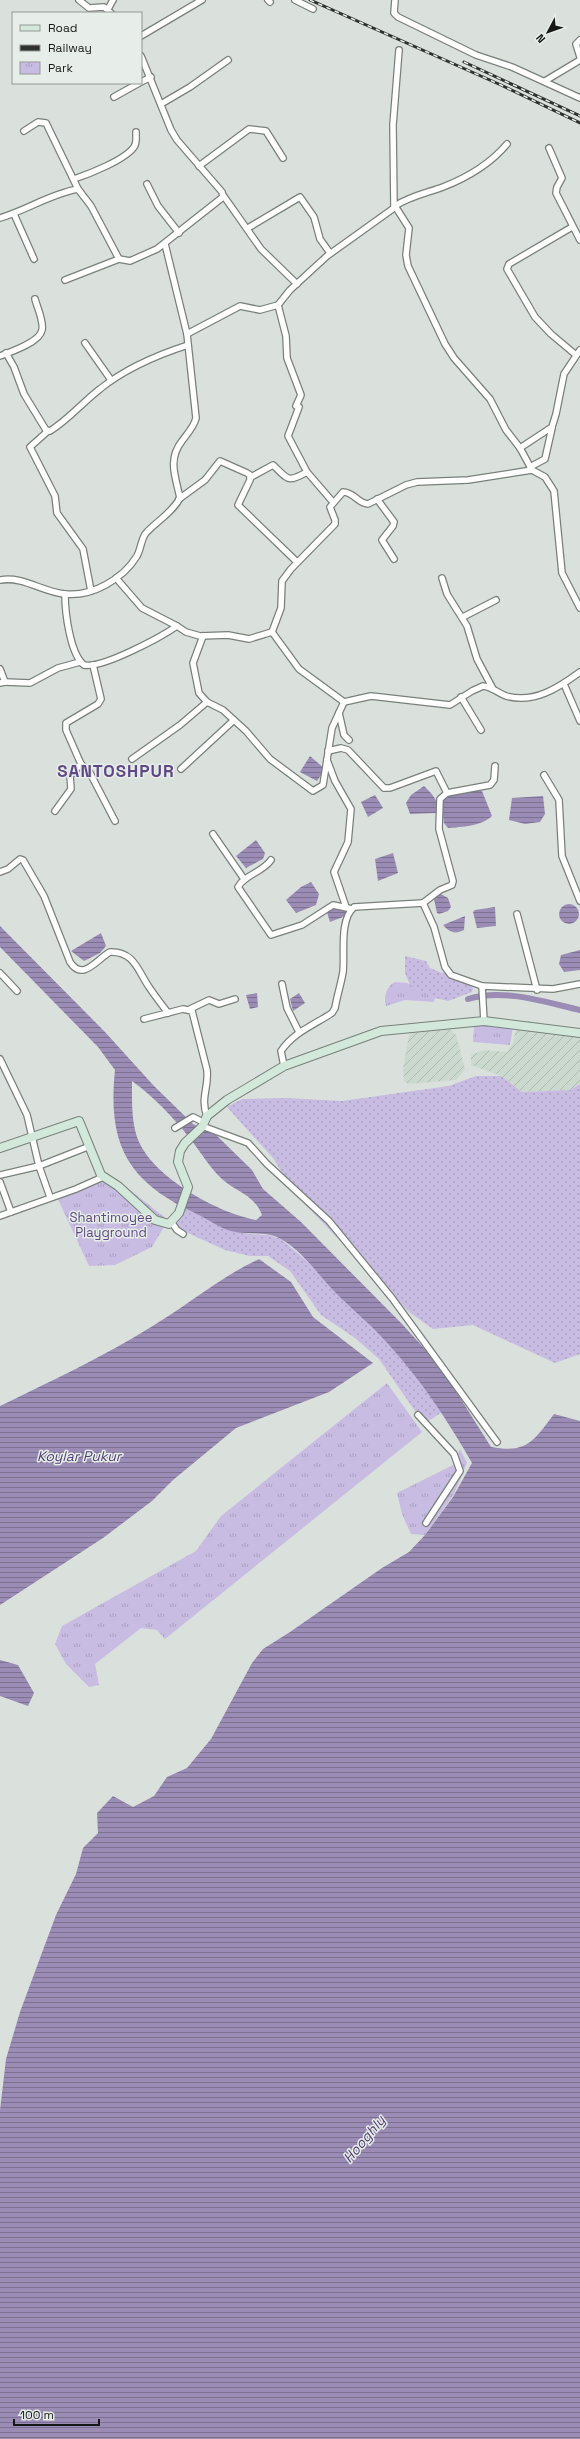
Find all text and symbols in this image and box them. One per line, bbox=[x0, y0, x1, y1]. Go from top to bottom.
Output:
legend bbox=[12, 12, 142, 84]
north arrow bbox=[528, 12, 568, 52]
text: Road bbox=[48, 20, 77, 36]
text: N bbox=[533, 31, 548, 46]
text: Railway bbox=[48, 40, 92, 56]
text: Park bbox=[48, 60, 73, 76]
district label: SANTOSHPUR bbox=[57, 760, 175, 782]
park label: Shantimoyee Playground bbox=[70, 1209, 152, 1241]
water label: Koylar Pukur bbox=[37, 1447, 123, 1465]
water label: Hooghly bbox=[339, 2111, 390, 2166]
scale bar bbox=[14, 2401, 99, 2427]
text: 100 m bbox=[20, 2407, 54, 2423]

